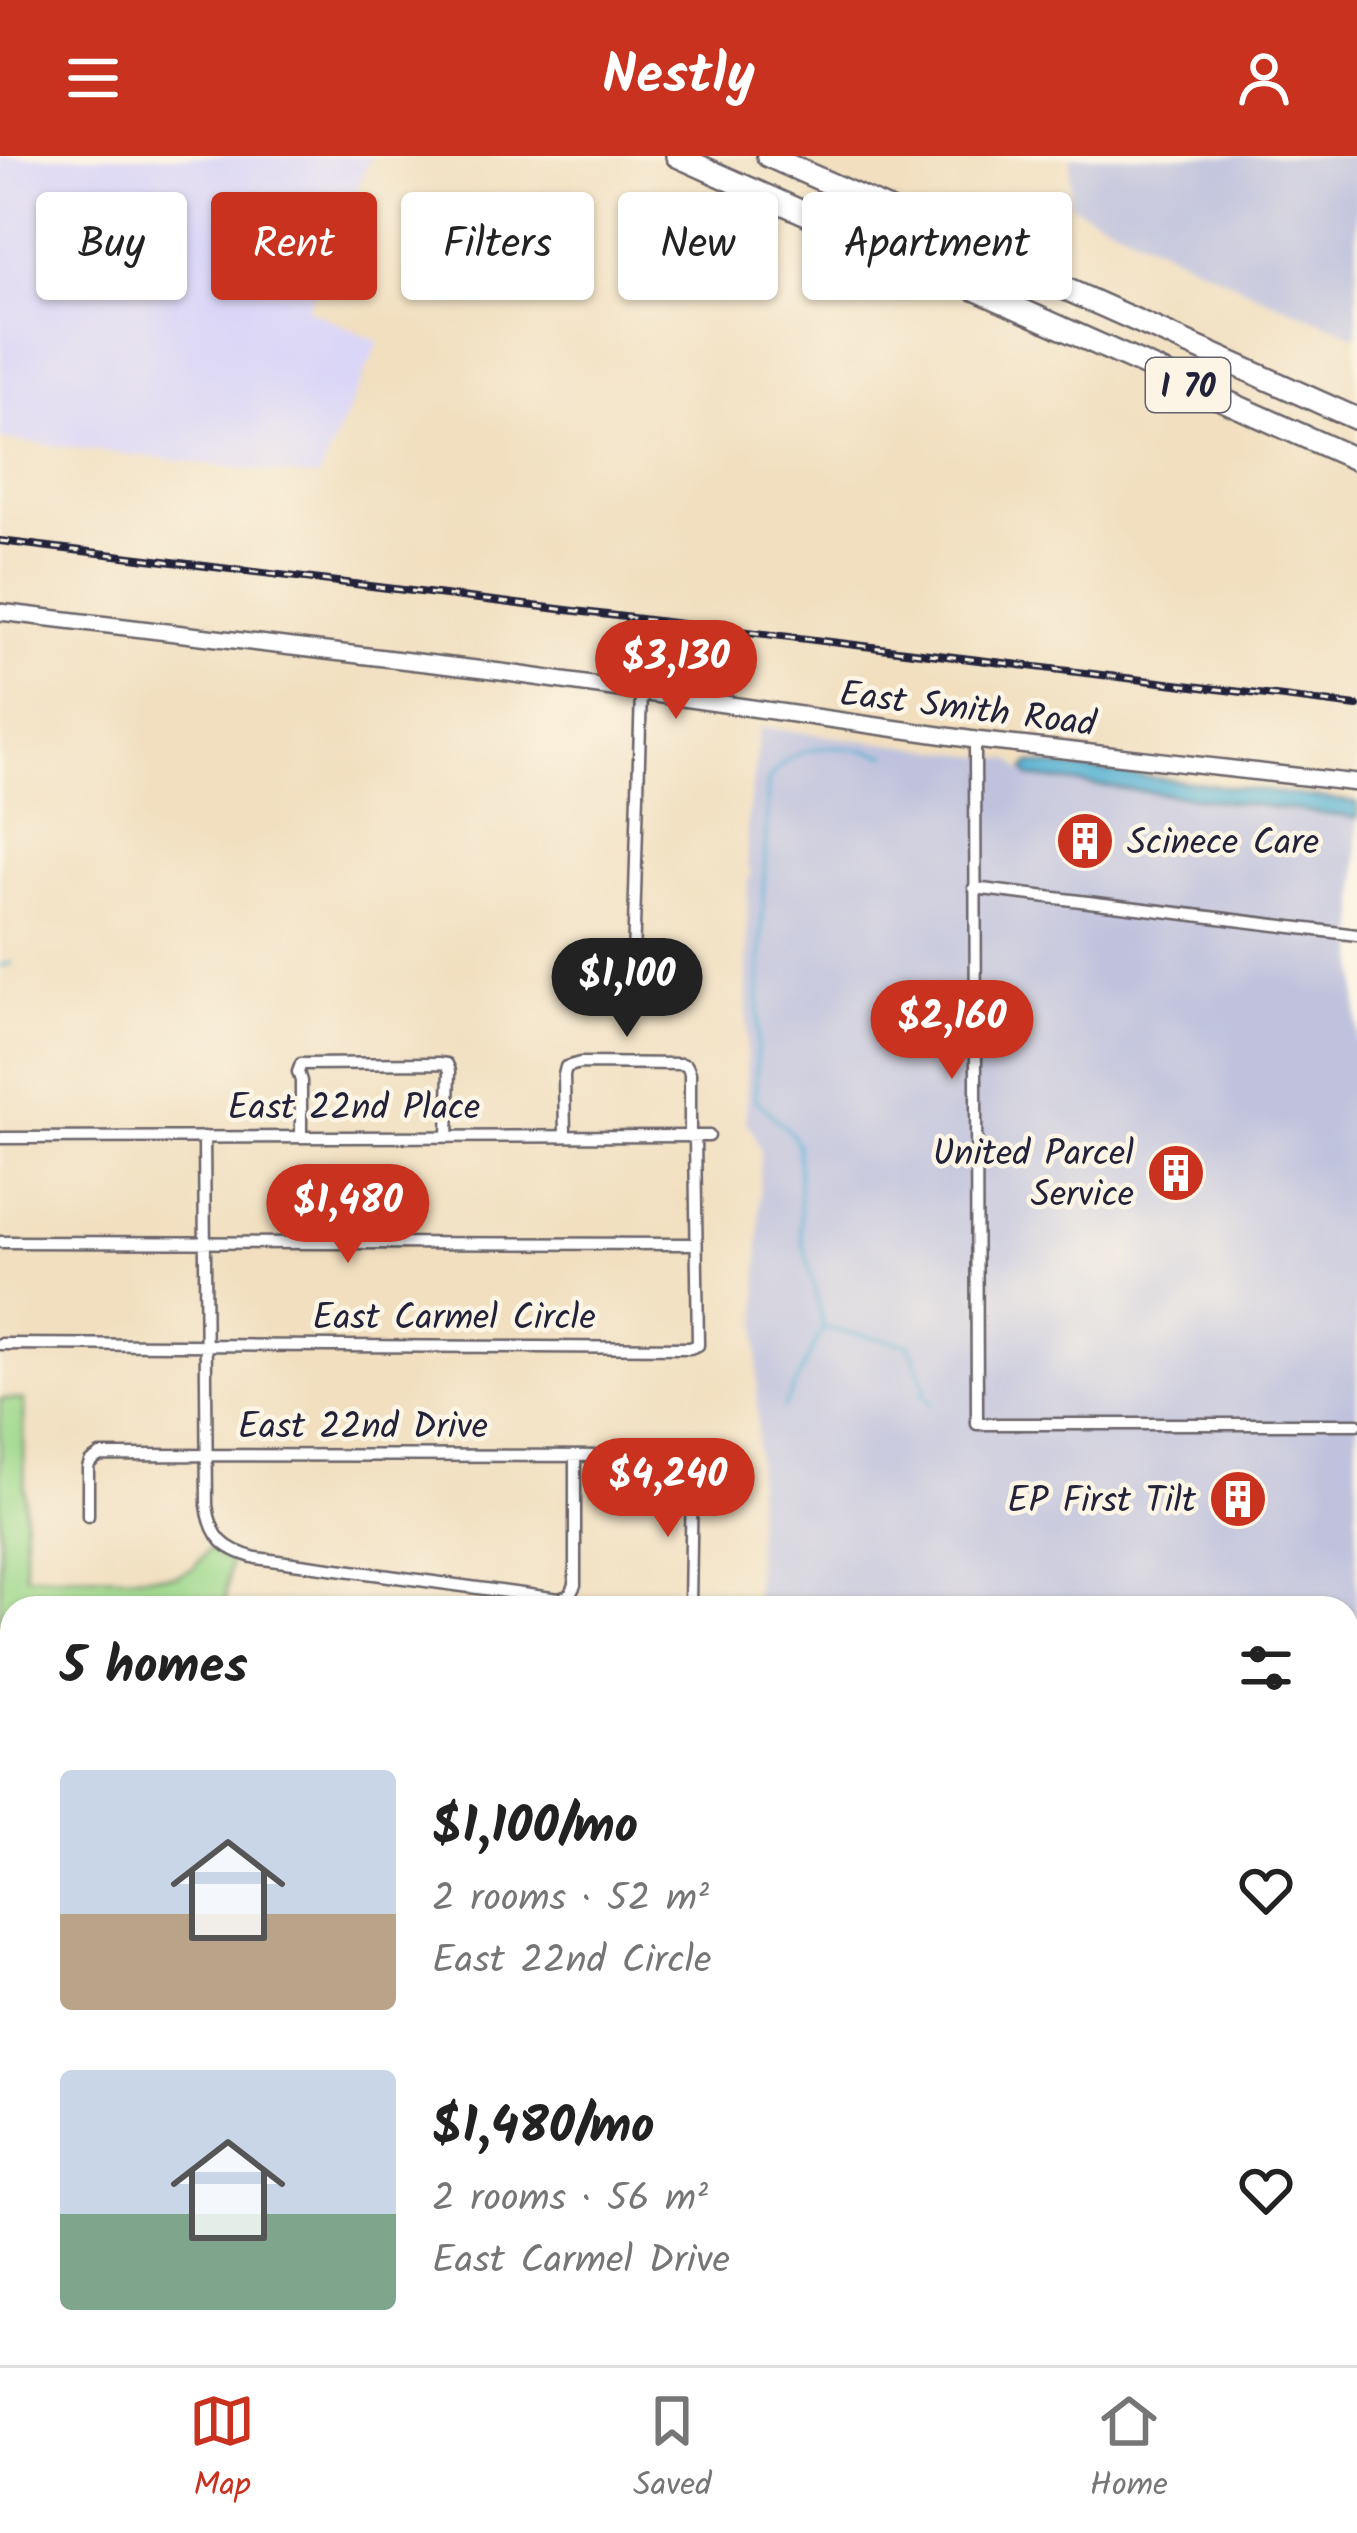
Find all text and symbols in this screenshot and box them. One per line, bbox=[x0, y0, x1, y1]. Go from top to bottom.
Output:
text: Nestly bbox=[602, 35, 755, 121]
icon: menu bbox=[60, 45, 126, 111]
icon: person bbox=[1231, 45, 1297, 111]
chip: Buy bbox=[36, 192, 187, 300]
chip: Rent bbox=[211, 192, 377, 300]
chip: Filters bbox=[401, 192, 594, 300]
chip: New bbox=[618, 192, 778, 300]
chip: Apartment bbox=[802, 192, 1072, 300]
road number: I 70 bbox=[1146, 358, 1230, 412]
pin: $3,130 bbox=[578, 620, 774, 722]
text: $3,130 bbox=[622, 628, 730, 690]
street label: East Smith Road bbox=[836, 666, 1100, 755]
building icon: Scinece Care bbox=[1054, 810, 1116, 872]
place label: Scinece Care bbox=[1127, 816, 1319, 873]
pin: $1,100 bbox=[529, 938, 725, 1040]
text: $1,100 bbox=[579, 946, 675, 1008]
pin: $2,160 bbox=[854, 980, 1050, 1082]
text: $2,160 bbox=[898, 988, 1006, 1050]
street label: East 22nd Place bbox=[228, 1081, 480, 1138]
place label: United Parcel Service bbox=[933, 1127, 1134, 1225]
building icon: United Parcel Service bbox=[1145, 1142, 1207, 1204]
pin: $1,480 bbox=[250, 1164, 446, 1266]
text: $1,480 bbox=[293, 1172, 403, 1234]
street label: East Carmel Circle bbox=[312, 1291, 596, 1348]
street label: East 22nd Drive bbox=[238, 1400, 488, 1457]
pin: $4,240 bbox=[570, 1438, 766, 1540]
text: $4,240 bbox=[609, 1446, 727, 1508]
building icon: EP First Tilt bbox=[1207, 1468, 1269, 1530]
place label: EP First Tilt bbox=[1007, 1474, 1197, 1531]
text: 5 homes bbox=[60, 1628, 248, 1709]
icon: filters bbox=[1233, 1635, 1299, 1701]
text: $1,100/mo bbox=[432, 1788, 638, 1869]
icon: home bbox=[156, 1818, 300, 1962]
icon: heart bbox=[1233, 1857, 1299, 1923]
text: 2 rooms · 52 m² bbox=[432, 1869, 709, 1931]
text: East 22nd Circle bbox=[432, 1931, 712, 1993]
text: $1,480/mo bbox=[432, 2088, 654, 2169]
icon: home bbox=[156, 2118, 300, 2262]
icon: heart bbox=[1233, 2157, 1299, 2223]
text: 2 rooms · 56 m² bbox=[432, 2169, 708, 2231]
text: East Carmel Drive bbox=[432, 2231, 730, 2293]
tab: Map bbox=[189, 2388, 255, 2513]
tab: Saved bbox=[633, 2388, 712, 2513]
tab: Home bbox=[1090, 2388, 1168, 2513]

